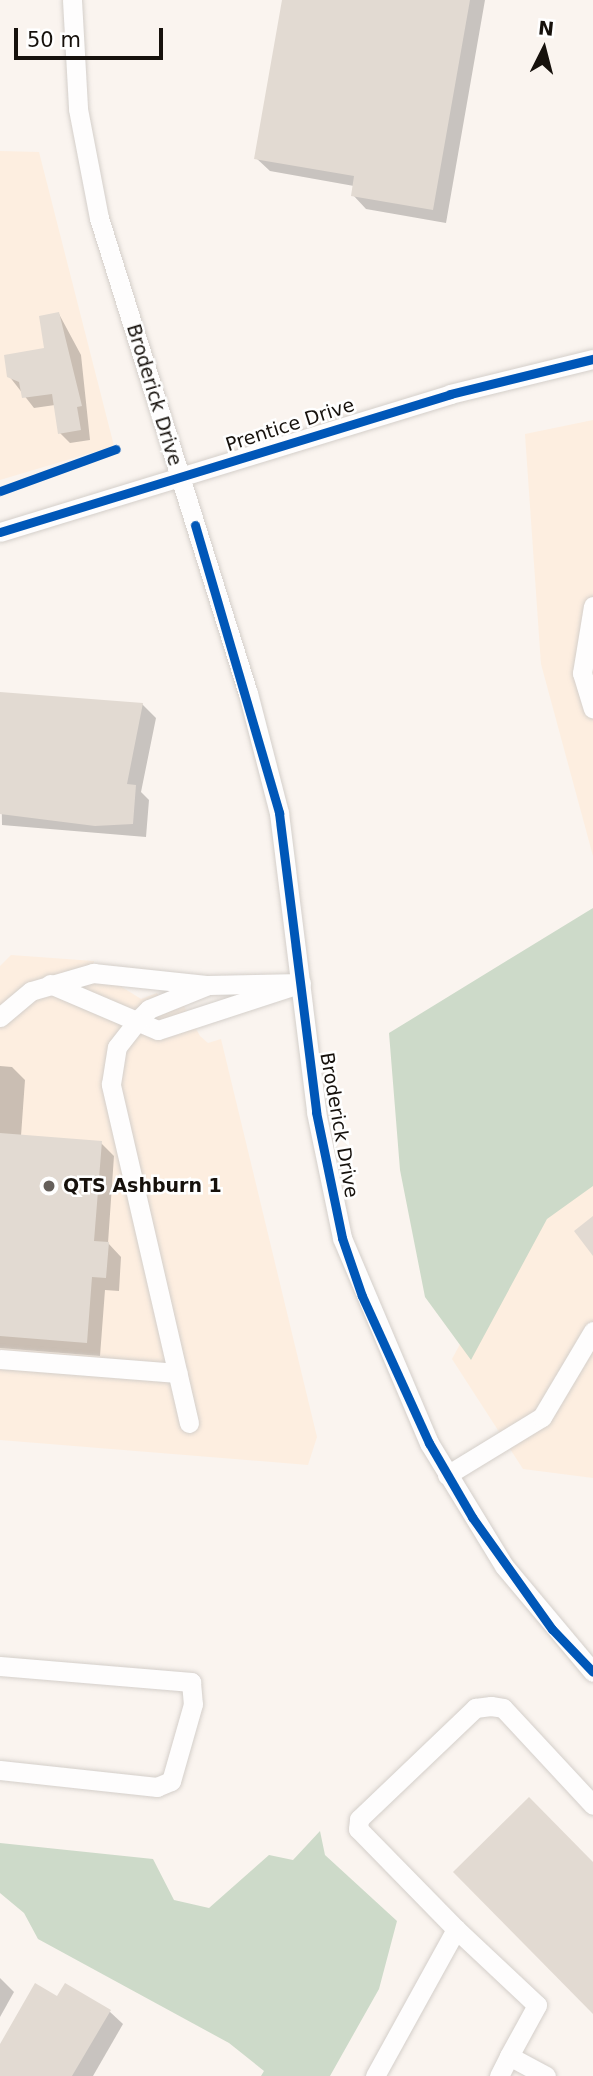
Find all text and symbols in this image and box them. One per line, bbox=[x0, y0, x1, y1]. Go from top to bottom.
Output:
scale bar bbox=[18, 14, 166, 58]
north arrow bbox=[509, 14, 579, 84]
text: N bbox=[537, 16, 555, 40]
text: 50 m bbox=[27, 28, 81, 52]
street label: Broderick Drive bbox=[122, 321, 186, 469]
street label: Prentice Drive bbox=[223, 393, 357, 457]
street label: Broderick Drive bbox=[315, 1051, 363, 1199]
place label: QTS Ashburn 1 bbox=[63, 1175, 222, 1197]
marker: QTS Ashburn 1 bbox=[41, 1178, 57, 1194]

